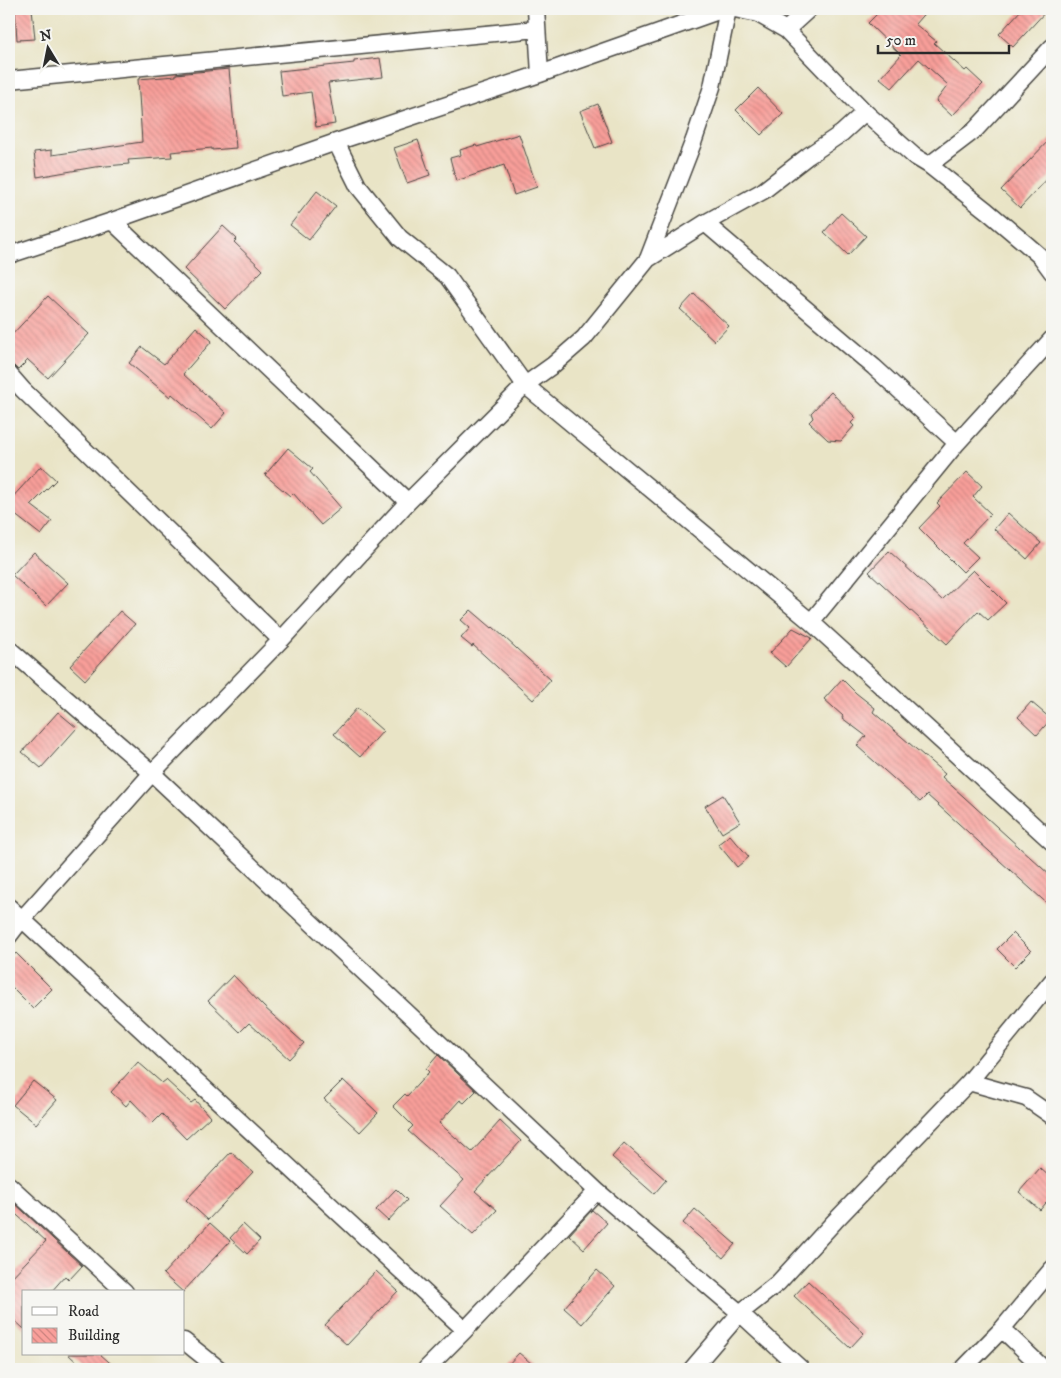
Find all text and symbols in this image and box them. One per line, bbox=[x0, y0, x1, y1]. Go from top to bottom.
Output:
north arrow bbox=[22, 22, 72, 72]
scale bar bbox=[878, 22, 1010, 54]
text: N bbox=[39, 26, 54, 46]
text: 50 m bbox=[886, 31, 916, 50]
legend bbox=[22, 1290, 185, 1356]
text: Road bbox=[68, 1302, 100, 1321]
text: Building bbox=[68, 1326, 120, 1345]

